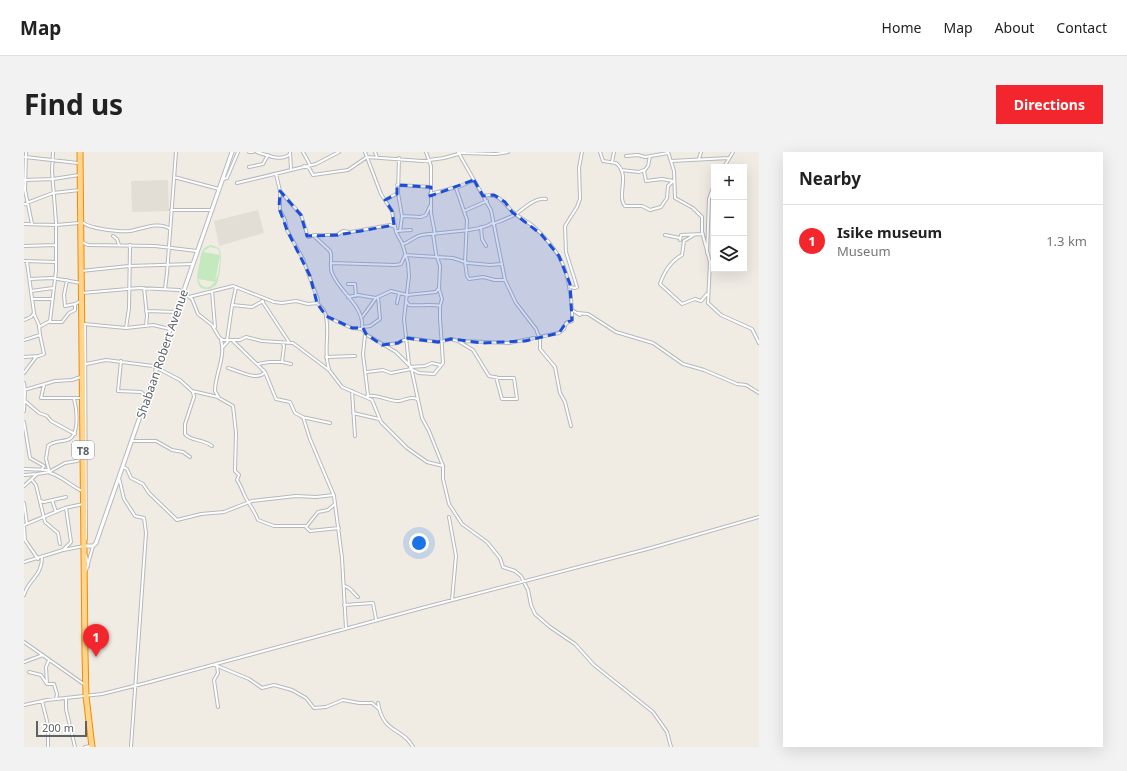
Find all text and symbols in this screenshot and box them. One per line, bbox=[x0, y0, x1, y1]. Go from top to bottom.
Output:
text: Map bbox=[20, 15, 61, 41]
text: Home bbox=[882, 18, 921, 37]
text: Map bbox=[943, 18, 973, 37]
text: About bbox=[995, 18, 1034, 37]
text: Contact bbox=[1056, 18, 1107, 37]
text: Find us bbox=[24, 85, 123, 123]
button: Directions bbox=[996, 85, 1103, 124]
map controls bbox=[711, 164, 747, 272]
button: + bbox=[711, 164, 747, 200]
text: Nearby bbox=[799, 167, 861, 190]
button: − bbox=[711, 200, 747, 236]
text: Isike museum bbox=[837, 222, 942, 242]
text: 1 bbox=[808, 232, 816, 250]
text: 1.3 km bbox=[1046, 232, 1087, 250]
button: layers bbox=[711, 236, 747, 272]
text: Museum bbox=[837, 242, 891, 260]
street label: Shabaan Robert Avenue bbox=[132, 287, 192, 421]
road number: T8 bbox=[72, 441, 94, 459]
your location bbox=[409, 533, 429, 553]
pin: 1 bbox=[83, 624, 109, 657]
scale bar bbox=[36, 719, 87, 738]
text: 200 m bbox=[42, 720, 74, 735]

